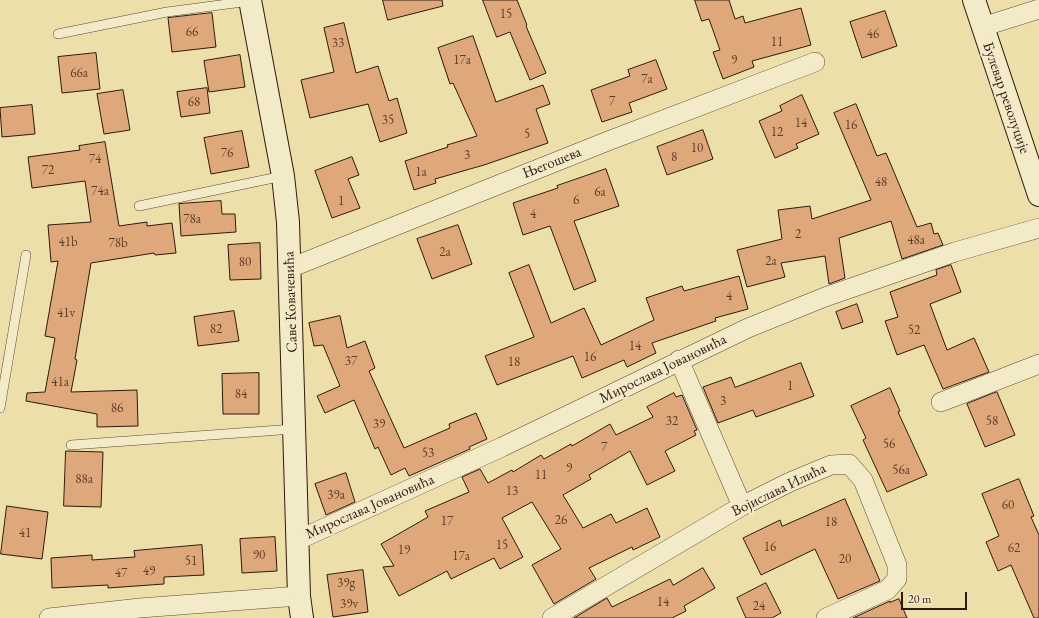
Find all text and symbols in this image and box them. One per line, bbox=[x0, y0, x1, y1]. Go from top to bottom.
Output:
house number: 15 bbox=[500, 6, 512, 22]
house number: 66 bbox=[186, 24, 198, 40]
house number: 46 bbox=[867, 26, 879, 42]
house number: 11 bbox=[771, 34, 783, 50]
house number: 33 bbox=[332, 35, 344, 51]
street label: Булевар револуције bbox=[978, 40, 1034, 156]
house number: 17a bbox=[453, 52, 471, 68]
house number: 9 bbox=[731, 52, 737, 68]
house number: 66a bbox=[70, 65, 88, 81]
house number: 7a bbox=[641, 71, 653, 87]
house number: 7 bbox=[609, 93, 615, 109]
house number: 68 bbox=[188, 94, 200, 110]
house number: 35 bbox=[382, 112, 394, 128]
house number: 14 bbox=[795, 115, 807, 131]
house number: 16 bbox=[845, 117, 857, 133]
house number: 12 bbox=[771, 124, 783, 140]
house number: 5 bbox=[524, 126, 530, 142]
house number: 10 bbox=[691, 140, 703, 156]
street label: Његошева bbox=[520, 143, 584, 183]
house number: 76 bbox=[221, 145, 233, 161]
house number: 3 bbox=[464, 147, 470, 163]
house number: 8 bbox=[671, 149, 677, 165]
house number: 74 bbox=[89, 151, 101, 167]
house number: 72 bbox=[42, 162, 54, 178]
house number: 1a bbox=[415, 164, 427, 180]
house number: 48 bbox=[875, 174, 887, 190]
house number: 74a bbox=[91, 183, 109, 199]
house number: 6a bbox=[594, 184, 606, 200]
house number: 6 bbox=[573, 192, 579, 208]
house number: 1 bbox=[338, 193, 344, 209]
house number: 4 bbox=[530, 206, 536, 222]
house number: 78a bbox=[183, 211, 201, 227]
house number: 2 bbox=[795, 226, 801, 242]
house number: 48a bbox=[907, 232, 925, 248]
house number: 41b bbox=[58, 234, 78, 250]
house number: 78b bbox=[108, 235, 128, 251]
house number: 2a bbox=[439, 244, 451, 260]
street label: Саве Ковачевића bbox=[280, 251, 302, 353]
house number: 2a bbox=[765, 253, 777, 269]
house number: 80 bbox=[239, 254, 251, 270]
house number: 4 bbox=[726, 288, 732, 304]
house number: 41v bbox=[57, 305, 75, 321]
house number: 82 bbox=[210, 321, 222, 337]
house number: 52 bbox=[908, 322, 920, 338]
street label: Мирослава Јовановића bbox=[597, 330, 729, 408]
house number: 14 bbox=[629, 338, 641, 354]
house number: 16 bbox=[584, 349, 596, 365]
house number: 37 bbox=[345, 353, 357, 369]
house number: 18 bbox=[508, 354, 520, 370]
house number: 41a bbox=[51, 374, 69, 390]
house number: 1 bbox=[787, 378, 793, 394]
house number: 84 bbox=[235, 386, 247, 402]
house number: 3 bbox=[720, 393, 726, 409]
house number: 86 bbox=[111, 400, 123, 416]
house number: 32 bbox=[666, 413, 678, 429]
house number: 58 bbox=[986, 413, 998, 429]
house number: 39 bbox=[373, 416, 385, 432]
house number: 56 bbox=[883, 436, 895, 452]
house number: 7 bbox=[601, 439, 607, 455]
house number: 53 bbox=[422, 445, 434, 461]
street label: Војислава Илића bbox=[729, 459, 829, 521]
house number: 9 bbox=[566, 460, 572, 476]
house number: 56a bbox=[892, 462, 910, 478]
house number: 11 bbox=[535, 467, 547, 483]
street label: Мирослава Јовановића bbox=[303, 470, 437, 544]
house number: 88a bbox=[75, 471, 93, 487]
house number: 13 bbox=[506, 483, 518, 499]
house number: 39a bbox=[327, 487, 345, 503]
house number: 60 bbox=[1002, 497, 1014, 513]
house number: 26 bbox=[555, 512, 567, 528]
house number: 17 bbox=[441, 513, 453, 529]
house number: 18 bbox=[825, 514, 837, 530]
house number: 41 bbox=[19, 525, 31, 541]
house number: 15 bbox=[496, 537, 508, 553]
house number: 16 bbox=[764, 539, 776, 555]
house number: 62 bbox=[1008, 540, 1020, 556]
house number: 19 bbox=[398, 542, 410, 558]
house number: 90 bbox=[253, 547, 265, 563]
house number: 17a bbox=[452, 548, 470, 564]
house number: 20 bbox=[839, 551, 851, 567]
house number: 51 bbox=[185, 553, 197, 569]
house number: 49 bbox=[143, 563, 155, 579]
house number: 47 bbox=[115, 565, 127, 581]
house number: 39g bbox=[337, 575, 355, 591]
scale bar bbox=[903, 584, 969, 610]
text: 20 m bbox=[908, 591, 931, 607]
house number: 14 bbox=[657, 594, 669, 610]
house number: 39v bbox=[340, 596, 358, 612]
house number: 24 bbox=[753, 598, 765, 614]

